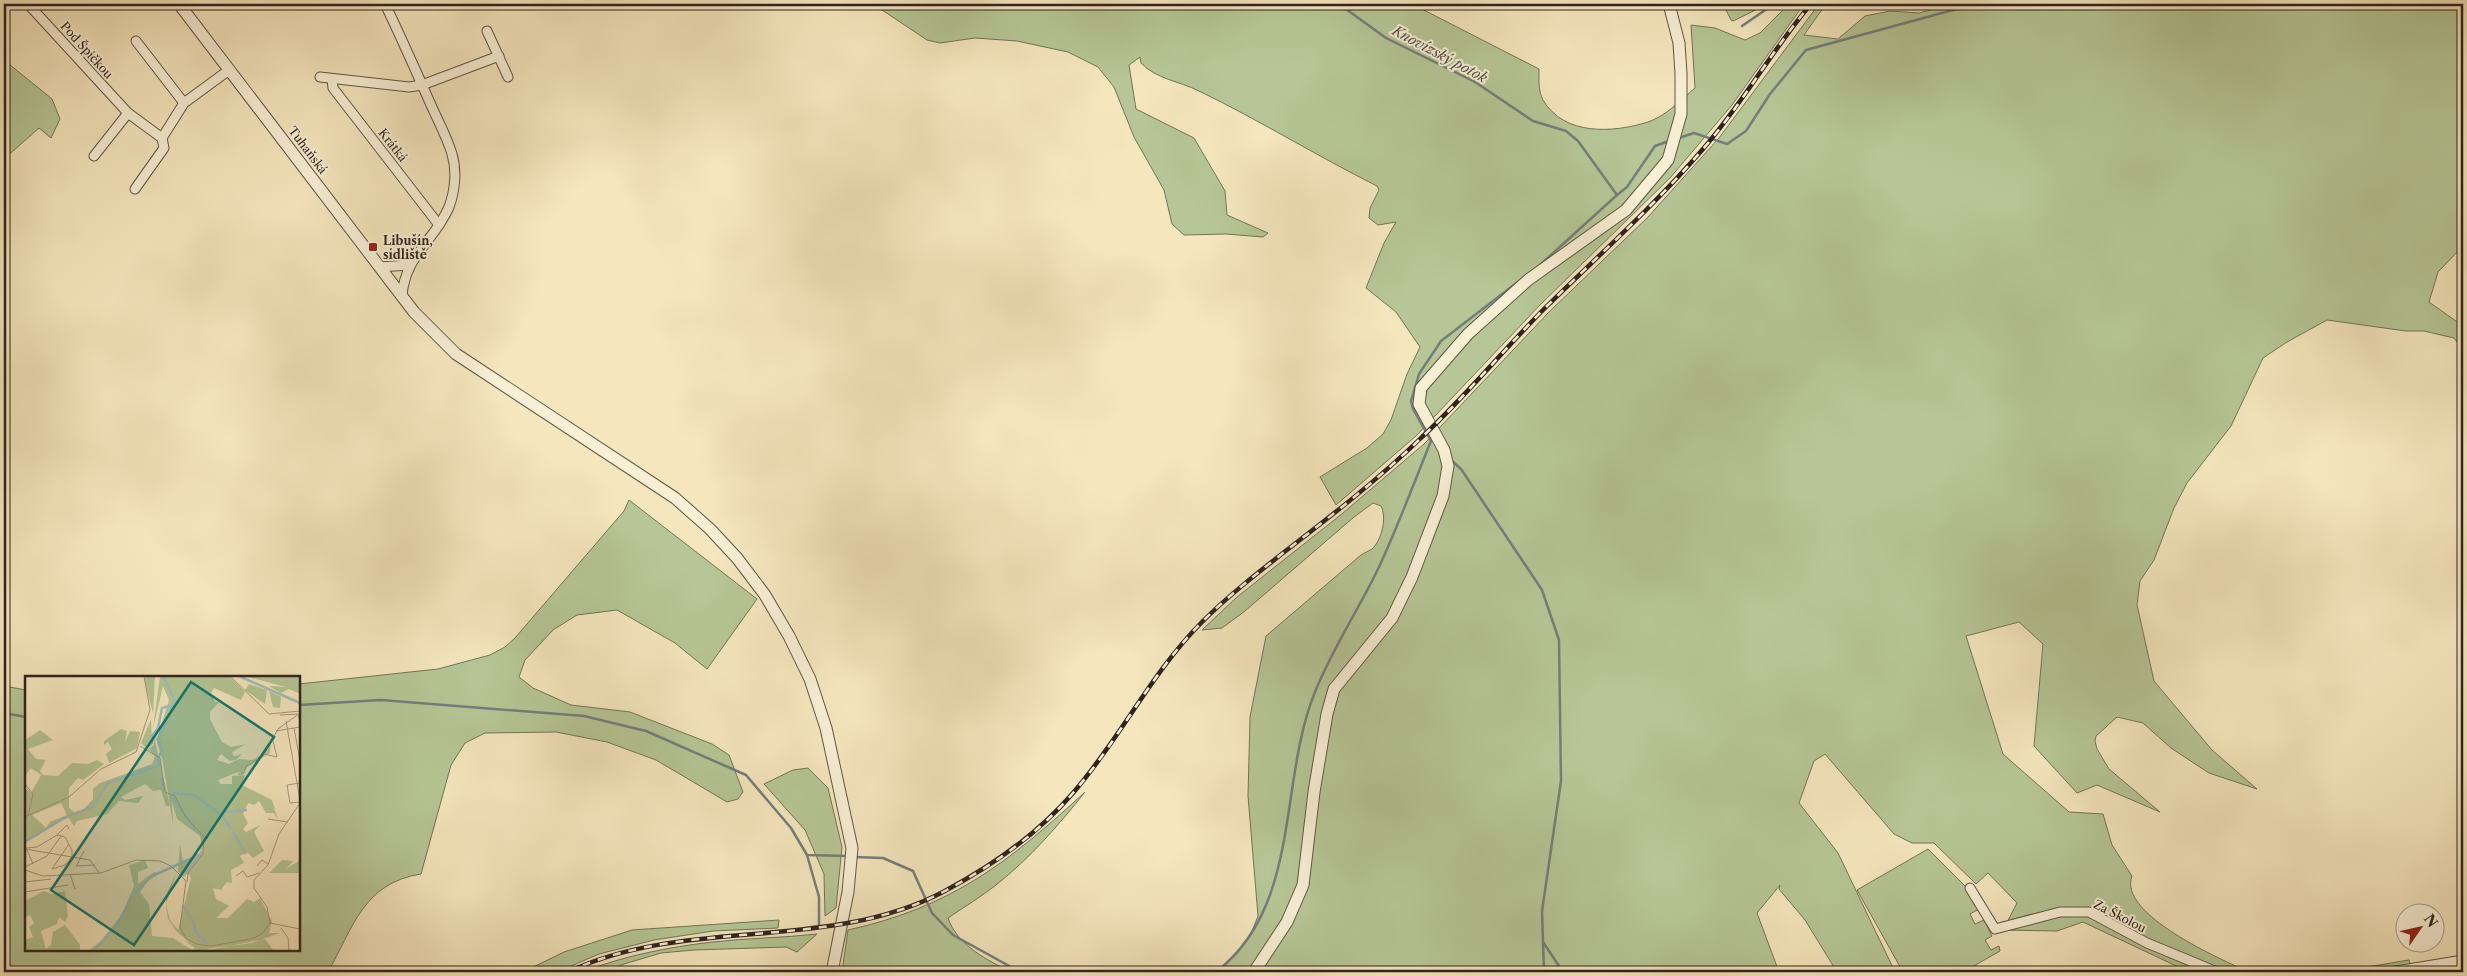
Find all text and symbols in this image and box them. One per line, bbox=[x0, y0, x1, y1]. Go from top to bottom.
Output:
street label: Pod Špičkou bbox=[58, 18, 118, 82]
water label: Knovízský potok bbox=[1389, 21, 1491, 87]
street label: Tuhaňská bbox=[285, 123, 331, 177]
street label: Krátká bbox=[375, 125, 411, 165]
place label: Libušín, sídliště bbox=[383, 233, 433, 262]
marker: Libušín, sídliště bbox=[367, 241, 379, 253]
inset map bbox=[25, 676, 300, 951]
street label: Za Školou bbox=[2091, 896, 2150, 936]
north arrow bbox=[2394, 904, 2444, 954]
text: N bbox=[2420, 911, 2442, 931]

